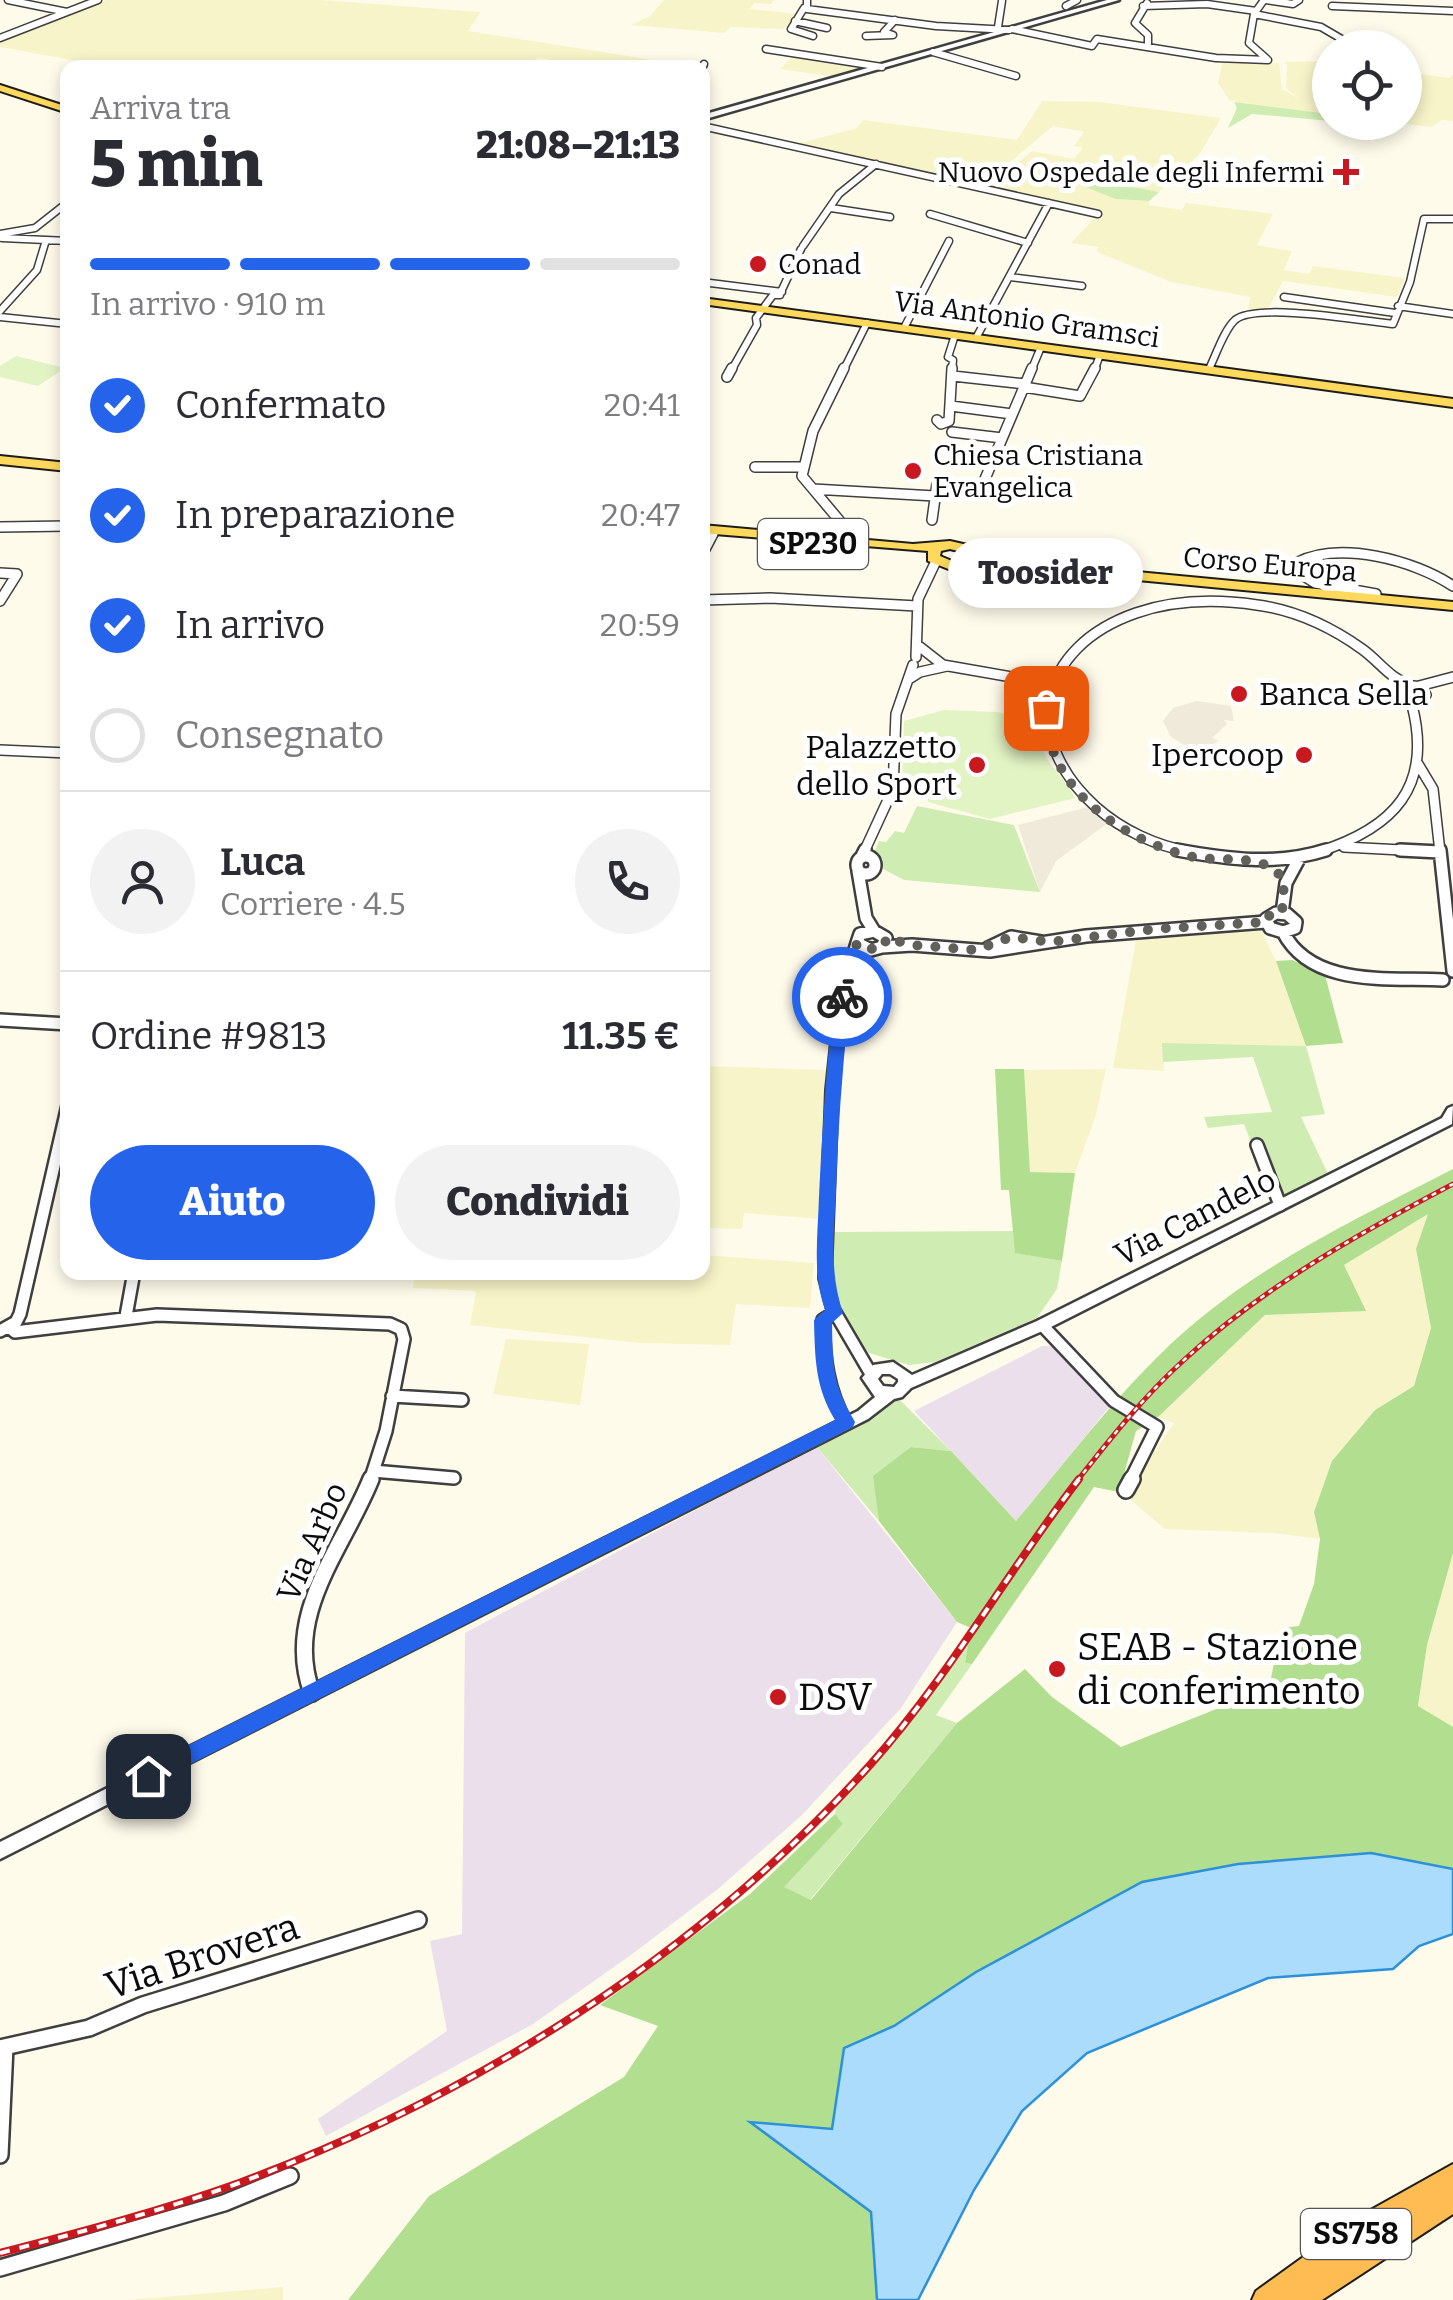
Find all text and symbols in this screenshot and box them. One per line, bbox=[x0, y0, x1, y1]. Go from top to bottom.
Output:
map controls bbox=[1312, 30, 1422, 140]
button: locate bbox=[1312, 30, 1422, 140]
text: Arriva tra bbox=[90, 89, 231, 127]
text: 21:08–21:13 bbox=[476, 122, 680, 168]
text: 5 min bbox=[90, 125, 263, 203]
place label: Nuovo Ospedale degli Infermi bbox=[938, 156, 1324, 189]
marker: Nuovo Ospedale degli Infermi bbox=[1333, 159, 1359, 185]
place label: Conad bbox=[778, 248, 861, 281]
marker: Conad bbox=[747, 253, 769, 275]
text: In arrivo · 910 m bbox=[90, 285, 325, 323]
street label: Via Antonio Gramsci bbox=[892, 285, 1162, 354]
icon: check bbox=[90, 378, 145, 433]
text: Confermato bbox=[175, 382, 386, 428]
text: 20:41 bbox=[604, 386, 680, 424]
place label: Chiesa Cristiana Evangelica bbox=[933, 439, 1143, 504]
marker: Chiesa Cristiana Evangelica bbox=[902, 460, 924, 482]
icon: check bbox=[90, 488, 145, 543]
text: In preparazione bbox=[175, 492, 455, 538]
text: 20:47 bbox=[601, 496, 680, 534]
road number: SP230 bbox=[758, 519, 868, 569]
callout: Toosider bbox=[948, 538, 1144, 608]
street label: Corso Europa bbox=[1182, 540, 1358, 589]
text: Toosider bbox=[978, 554, 1113, 592]
icon: check bbox=[90, 598, 145, 653]
text: In arrivo bbox=[175, 602, 325, 648]
text: 20:59 bbox=[600, 606, 680, 644]
pin bbox=[1004, 666, 1089, 751]
place label: Banca Sella bbox=[1259, 675, 1428, 713]
icon: bag bbox=[1019, 681, 1074, 736]
marker: Banca Sella bbox=[1228, 683, 1250, 705]
text: Consegnato bbox=[175, 712, 384, 758]
place label: Palazzetto dello Sport bbox=[796, 728, 957, 803]
place label: Ipercoop bbox=[1151, 736, 1284, 774]
marker: Ipercoop bbox=[1293, 744, 1315, 766]
marker: Palazzetto dello Sport bbox=[966, 754, 988, 776]
button: person bbox=[90, 829, 195, 934]
button: phone bbox=[575, 829, 680, 934]
text: Luca bbox=[220, 839, 305, 885]
text: Corriere · 4.5 bbox=[220, 885, 406, 923]
courier bbox=[792, 947, 892, 1047]
icon: bike bbox=[815, 970, 870, 1025]
text: Ordine #9813 bbox=[90, 1013, 328, 1059]
text: 11.35 € bbox=[562, 1013, 680, 1059]
button: Aiuto bbox=[90, 1145, 375, 1260]
button: Condividi bbox=[395, 1145, 680, 1260]
street label: Via Candelo bbox=[1108, 1160, 1282, 1274]
street label: Via Arbo bbox=[269, 1477, 355, 1607]
place label: SEAB - Stazione di conferimento bbox=[1077, 1624, 1361, 1714]
marker: SEAB - Stazione di conferimento bbox=[1046, 1658, 1068, 1680]
place label: DSV bbox=[798, 1674, 873, 1720]
marker: DSV bbox=[767, 1686, 789, 1708]
pin bbox=[106, 1734, 191, 1819]
icon: home bbox=[121, 1749, 176, 1804]
street label: Via Brovera bbox=[99, 1903, 305, 2009]
road number: SS758 bbox=[1301, 2209, 1411, 2259]

